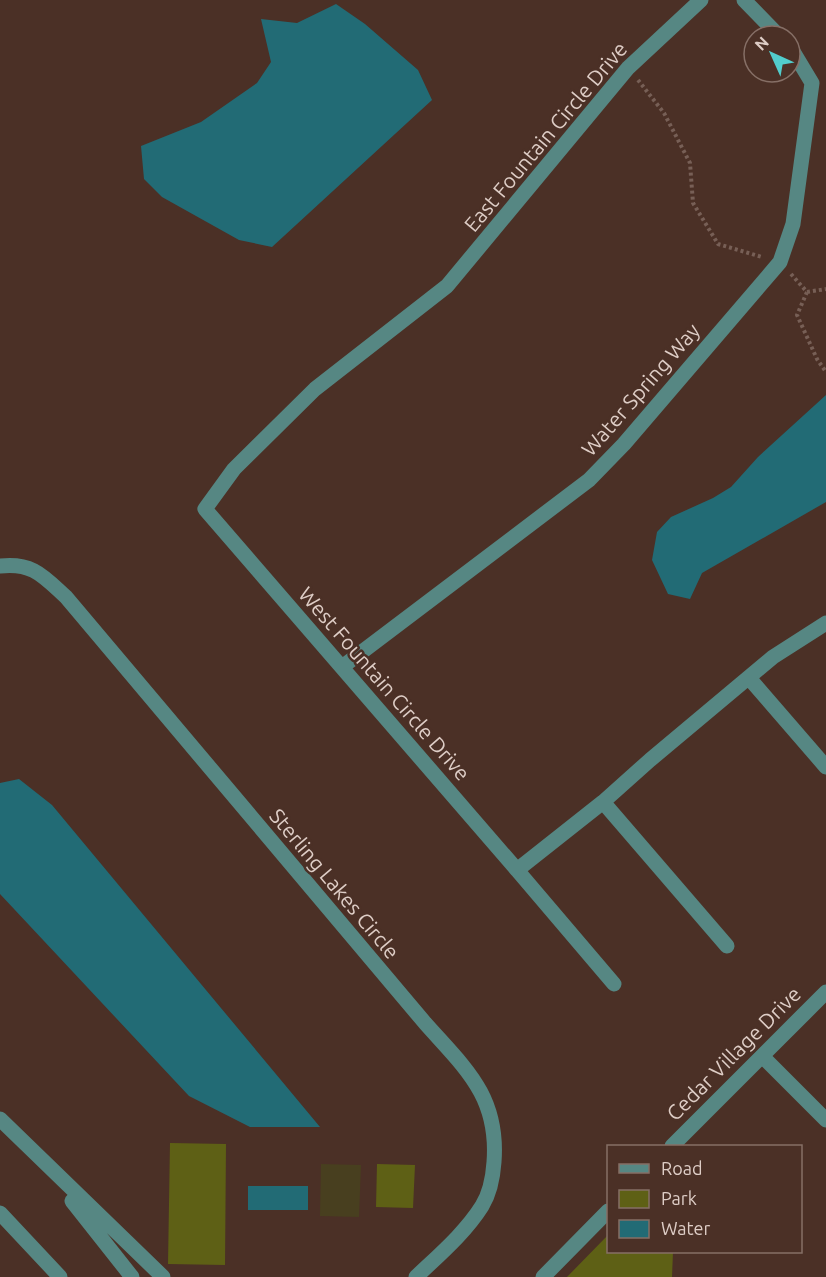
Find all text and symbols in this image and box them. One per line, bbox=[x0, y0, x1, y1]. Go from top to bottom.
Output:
north arrow bbox=[742, 24, 802, 84]
text: N bbox=[751, 33, 772, 54]
street label: East Fountain Circle Drive bbox=[459, 37, 632, 236]
street label: Water Spring Way bbox=[576, 318, 704, 460]
street label: West Fountain Circle Drive bbox=[294, 582, 475, 785]
street label: Sterling Lakes Circle bbox=[265, 804, 404, 963]
street label: Cedar Village Drive bbox=[661, 981, 805, 1125]
legend bbox=[607, 1145, 802, 1253]
text: Road bbox=[661, 1158, 703, 1178]
text: Park bbox=[661, 1188, 697, 1208]
text: Water bbox=[661, 1218, 711, 1238]

